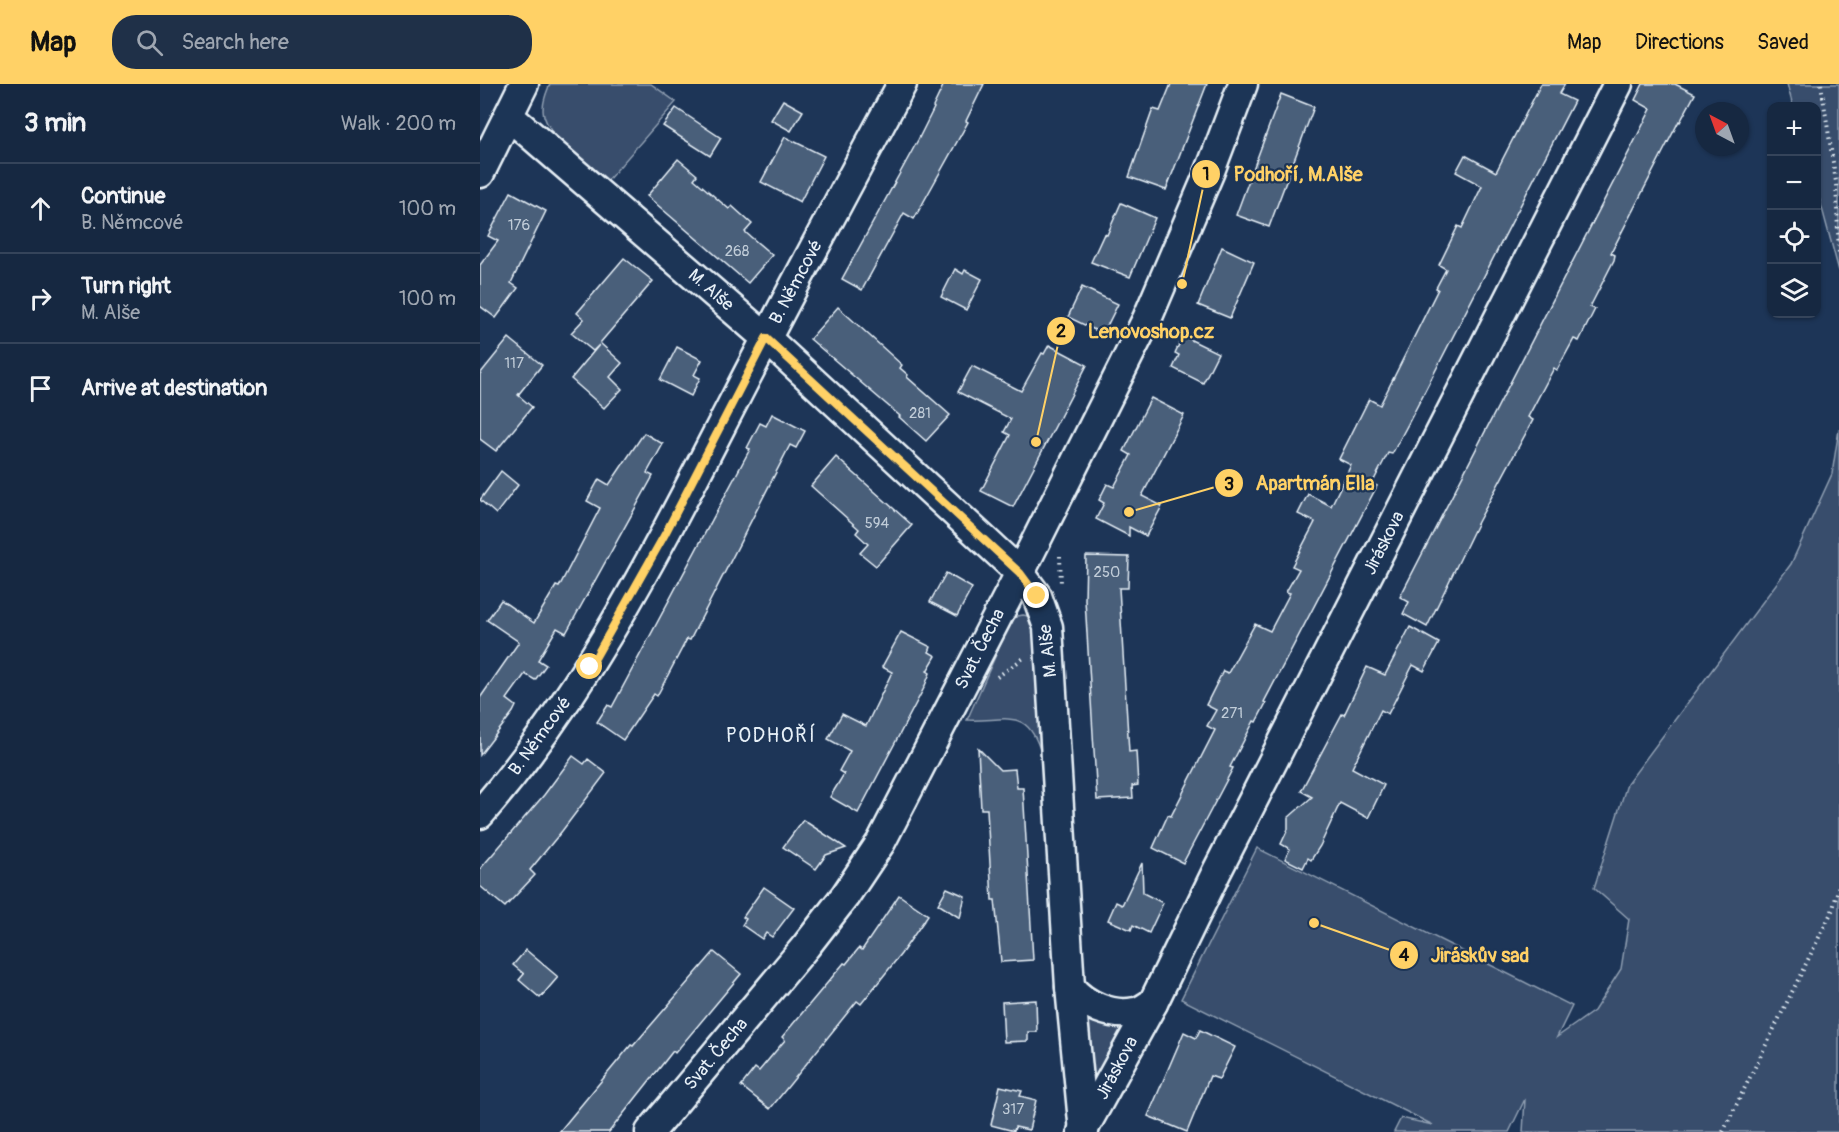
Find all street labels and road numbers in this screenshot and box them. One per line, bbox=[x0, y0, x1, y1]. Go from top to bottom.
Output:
street label: B. Němcové bbox=[764, 236, 828, 328]
street label: M. Alše bbox=[683, 264, 739, 316]
street label: Jiráskova bbox=[1358, 507, 1410, 579]
street label: Svat. Čecha bbox=[950, 605, 1010, 693]
street label: M. Alše bbox=[1034, 623, 1062, 679]
street label: B. Němcové bbox=[504, 692, 576, 780]
street label: Svat. Čecha bbox=[679, 1013, 753, 1095]
street label: Jiráskova bbox=[1091, 1032, 1143, 1104]

